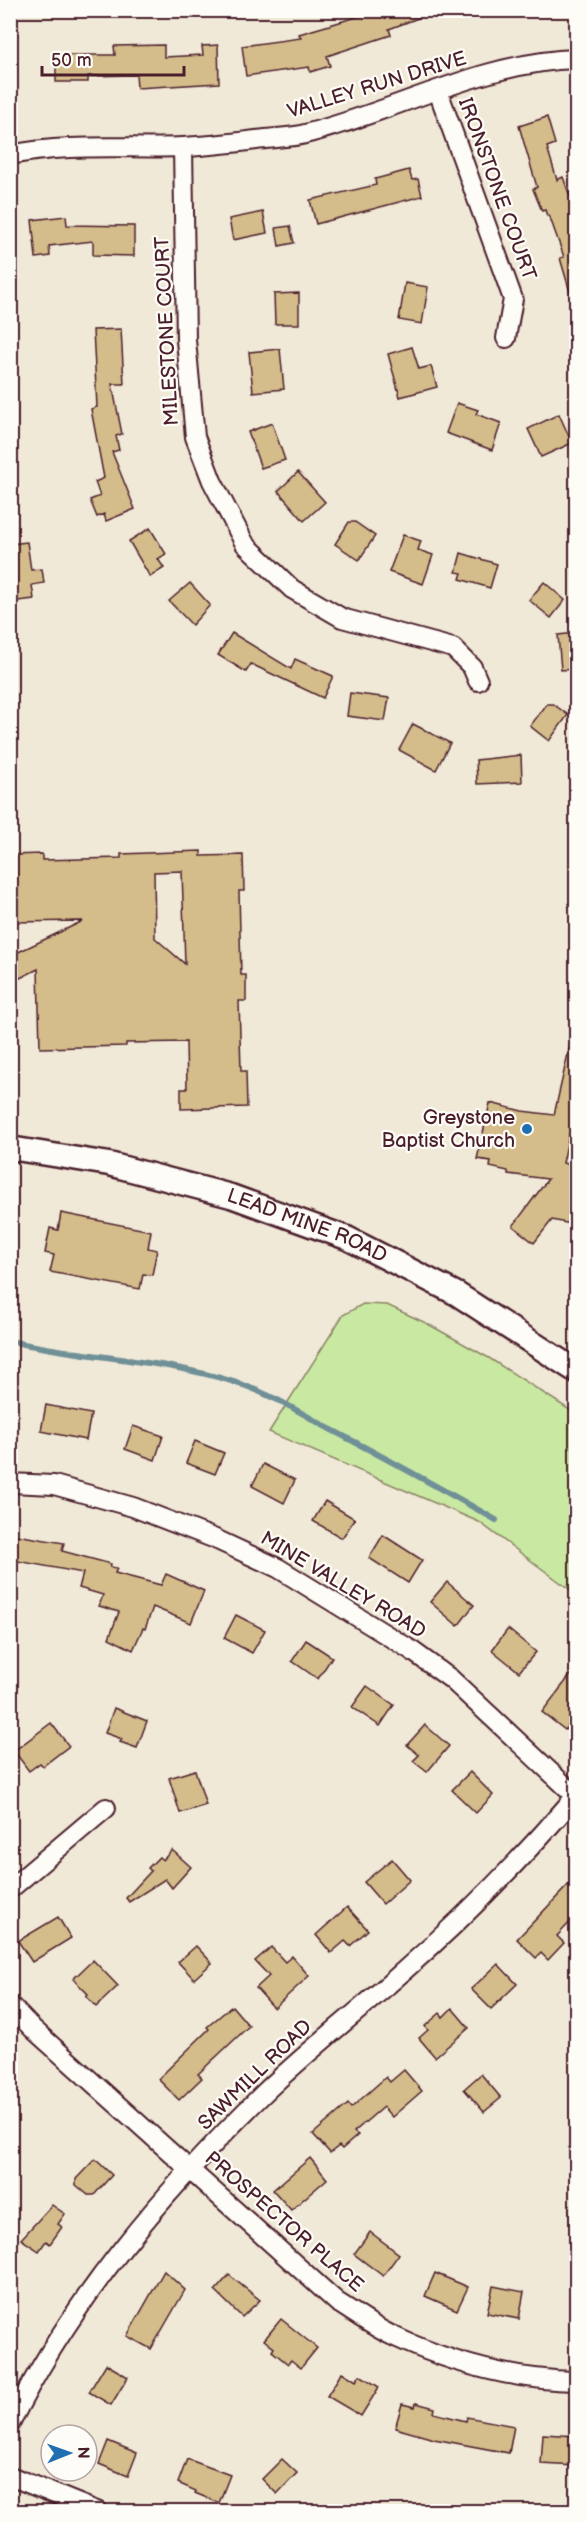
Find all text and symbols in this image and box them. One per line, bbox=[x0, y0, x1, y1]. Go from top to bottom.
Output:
scale bar bbox=[42, 39, 184, 77]
street label: VALLEY RUN DRIVE bbox=[285, 46, 469, 124]
text: 50 m bbox=[51, 50, 92, 71]
street label: IRONSTONE COURT bbox=[453, 95, 541, 283]
street label: MILESTONE COURT bbox=[150, 236, 184, 426]
place label: Greystone Baptist Church bbox=[382, 1106, 515, 1153]
marker: Greystone Baptist Church bbox=[520, 1122, 534, 1136]
street label: LEAD MINE ROAD bbox=[224, 1184, 391, 1268]
street label: MINE VALLEY ROAD bbox=[256, 1526, 430, 1644]
street label: SAWMILL ROAD bbox=[193, 2015, 317, 2135]
street label: PROSPECTOR PLACE bbox=[200, 2147, 368, 2297]
north arrow bbox=[39, 2423, 99, 2483]
text: N bbox=[73, 2447, 92, 2459]

